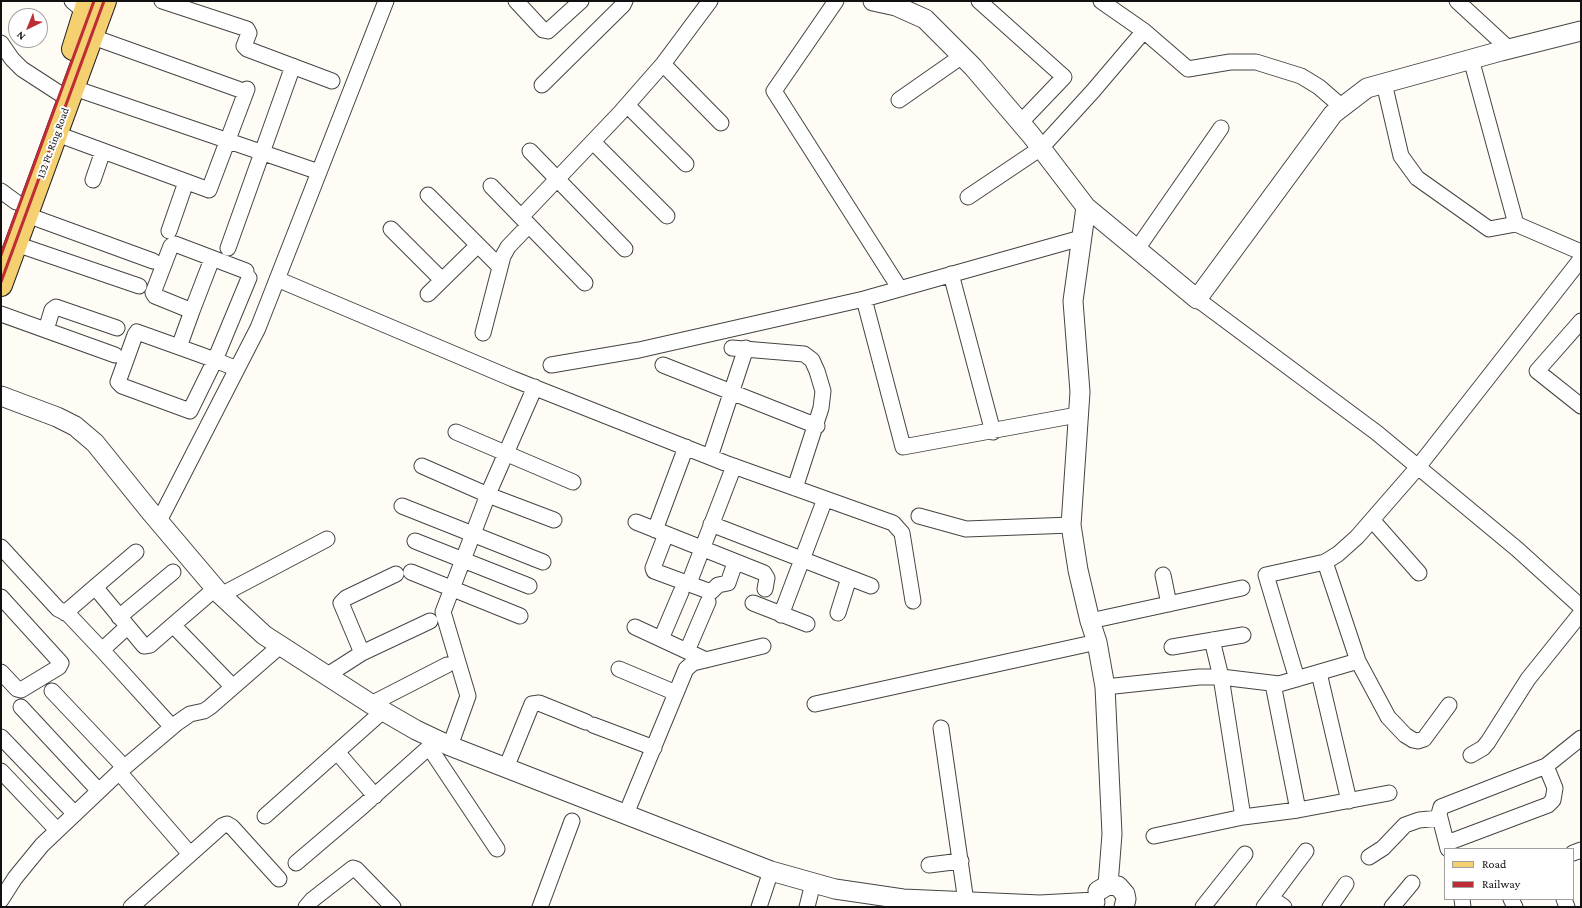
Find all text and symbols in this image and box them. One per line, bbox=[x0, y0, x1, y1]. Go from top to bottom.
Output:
north arrow bbox=[8, 8, 48, 48]
text: N bbox=[14, 29, 27, 43]
street label: 132 Ft. Ring Road bbox=[34, 106, 72, 180]
legend bbox=[1444, 848, 1574, 900]
text: Road bbox=[1482, 857, 1506, 871]
text: Railway bbox=[1482, 877, 1520, 891]

